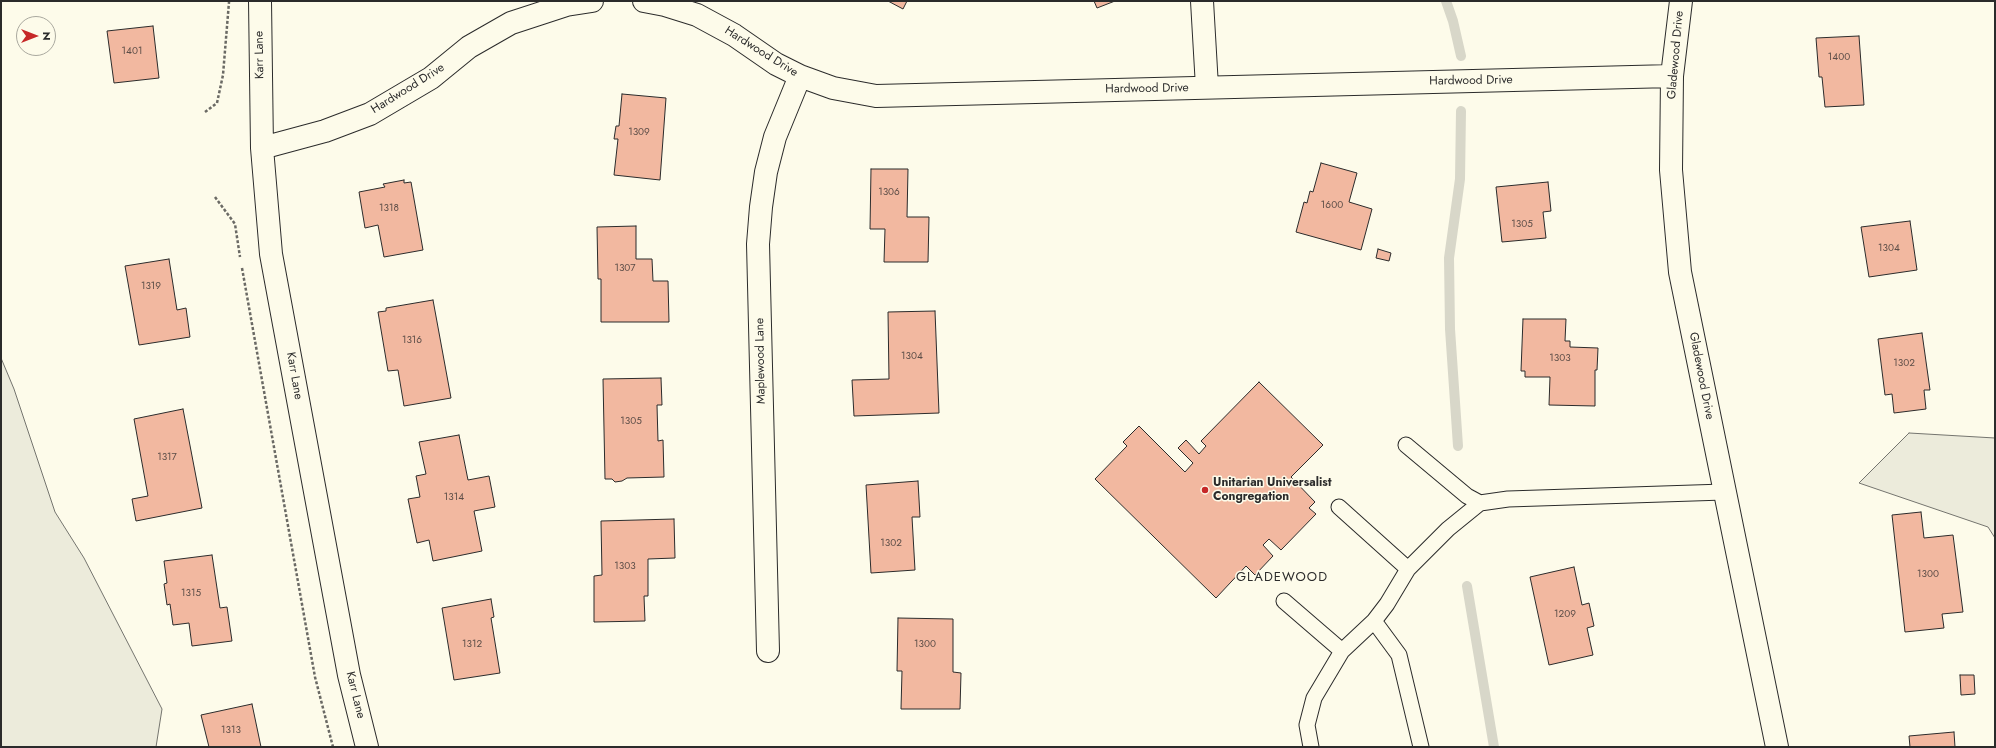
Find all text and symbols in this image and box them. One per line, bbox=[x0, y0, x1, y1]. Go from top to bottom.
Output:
street label: Gladewood Drive bbox=[1665, 10, 1687, 100]
north arrow bbox=[16, 16, 56, 56]
street label: Hardwood Drive bbox=[722, 24, 800, 80]
street label: Karr Lane bbox=[252, 31, 268, 79]
text: N bbox=[39, 32, 55, 40]
house number: 1401 bbox=[122, 46, 142, 58]
house number: 1400 bbox=[1828, 52, 1850, 64]
street label: Hardwood Drive bbox=[369, 61, 447, 117]
street label: Hardwood Drive bbox=[1429, 73, 1513, 89]
street label: Hardwood Drive bbox=[1105, 81, 1189, 97]
house number: 1309 bbox=[628, 127, 650, 139]
house number: 1306 bbox=[878, 187, 900, 199]
house number: 1600 bbox=[1321, 200, 1343, 212]
house number: 1318 bbox=[379, 203, 399, 215]
house number: 1305 bbox=[1511, 219, 1533, 231]
house number: 1304 bbox=[1878, 243, 1900, 255]
house number: 1307 bbox=[614, 263, 636, 275]
house number: 1319 bbox=[141, 281, 161, 293]
street label: Maplewood Lane bbox=[753, 318, 769, 404]
street label: Gladewood Drive bbox=[1685, 331, 1717, 421]
house number: 1316 bbox=[402, 335, 422, 347]
street label: Karr Lane bbox=[283, 351, 305, 401]
house number: 1304 bbox=[901, 351, 923, 363]
house number: 1303 bbox=[1549, 353, 1571, 365]
house number: 1302 bbox=[1893, 358, 1915, 370]
house number: 1305 bbox=[620, 416, 642, 428]
house number: 1317 bbox=[157, 452, 177, 464]
place label: Unitarian Universalist Congregation bbox=[1213, 476, 1331, 504]
marker: Unitarian Universalist Congregation bbox=[1200, 485, 1210, 495]
house number: 1314 bbox=[444, 492, 464, 504]
house number: 1302 bbox=[880, 538, 902, 550]
house number: 1303 bbox=[614, 561, 636, 573]
house number: 1300 bbox=[1917, 569, 1939, 581]
district label: GLADEWOOD bbox=[1236, 570, 1328, 586]
house number: 1315 bbox=[181, 588, 201, 600]
house number: 1209 bbox=[1554, 609, 1576, 621]
house number: 1312 bbox=[462, 639, 482, 651]
house number: 1300 bbox=[914, 639, 936, 651]
street label: Karr Lane bbox=[342, 670, 368, 720]
house number: 1313 bbox=[221, 725, 241, 737]

